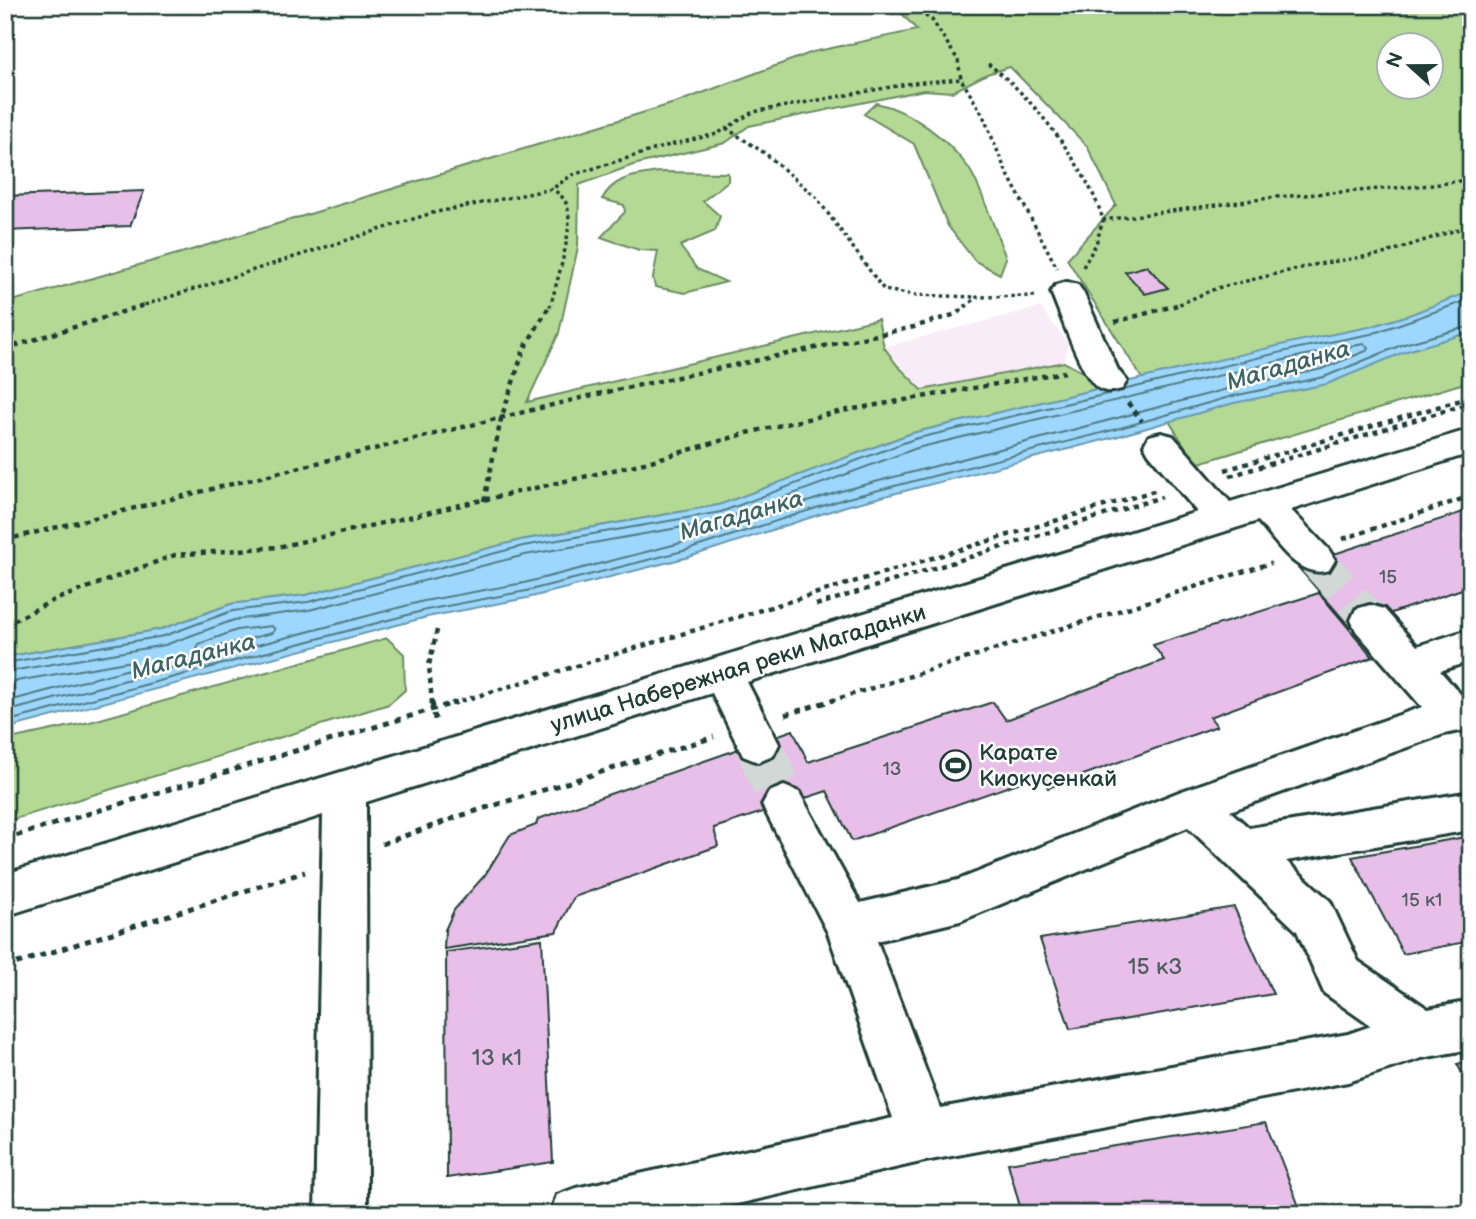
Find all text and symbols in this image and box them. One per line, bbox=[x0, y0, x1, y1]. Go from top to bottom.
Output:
north arrow bbox=[1374, 32, 1444, 102]
text: N bbox=[1382, 50, 1409, 71]
water label: Магаданка bbox=[1223, 334, 1353, 397]
water label: Магаданка bbox=[676, 484, 806, 547]
house number: 15 bbox=[1379, 566, 1397, 589]
street label: улица Набережная реки Магаданки bbox=[547, 598, 929, 739]
water label: Магаданка bbox=[128, 627, 258, 686]
place label: Карате Киокусенкай bbox=[979, 739, 1117, 793]
sports icon: Карате Киокусенкай bbox=[939, 748, 973, 782]
house number: 13 bbox=[882, 758, 902, 781]
house number: 15 к1 bbox=[1402, 889, 1442, 912]
house number: 15 к3 bbox=[1128, 953, 1182, 981]
house number: 13 к1 bbox=[472, 1044, 522, 1072]

